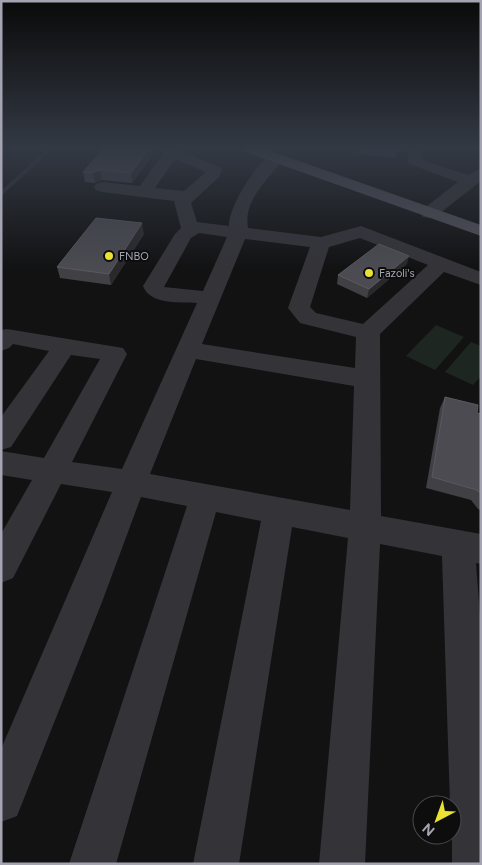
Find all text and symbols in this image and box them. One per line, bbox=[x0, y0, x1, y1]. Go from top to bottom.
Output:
marker: FNBO bbox=[103, 250, 115, 262]
place label: FNBO bbox=[119, 250, 149, 263]
marker: Fazoli's bbox=[363, 267, 375, 279]
place label: Fazoli's bbox=[379, 267, 415, 280]
north arrow bbox=[412, 795, 462, 845]
text: N bbox=[419, 819, 438, 839]

